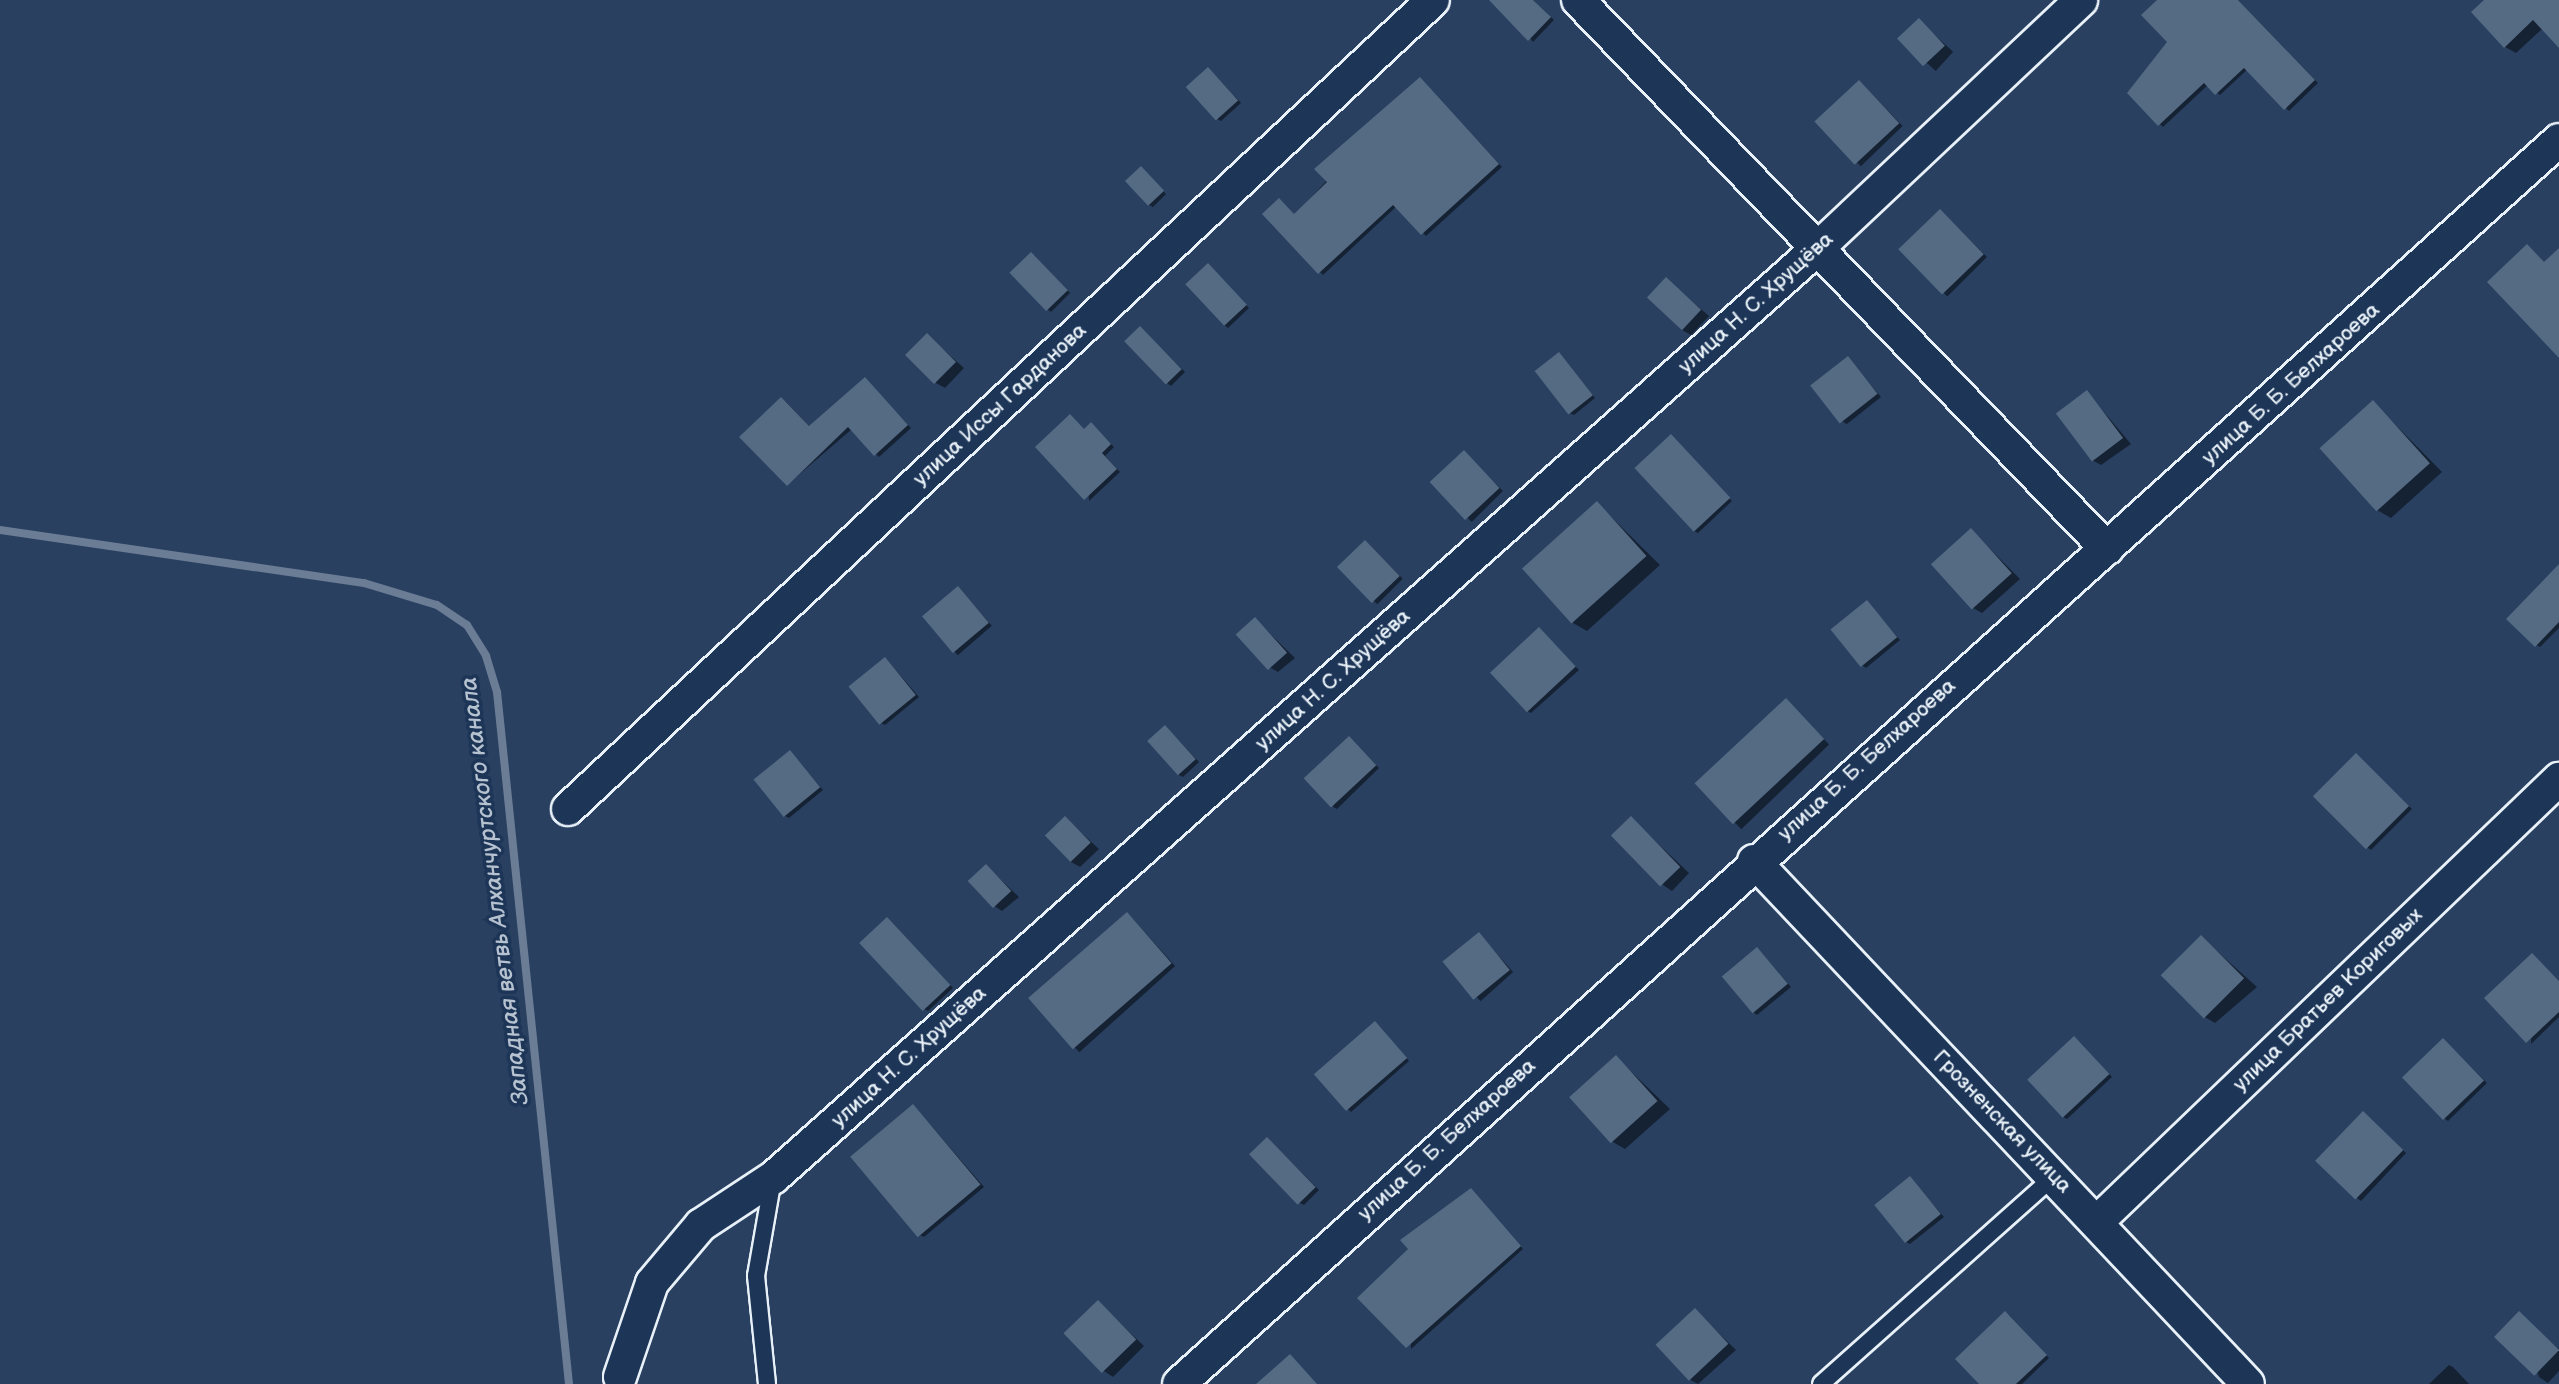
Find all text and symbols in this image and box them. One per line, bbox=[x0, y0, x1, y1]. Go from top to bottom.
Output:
street label: улица Н. С. Хрущёва bbox=[1673, 227, 1839, 379]
street label: улица Б. Б. Белхароева bbox=[2197, 298, 2385, 470]
street label: улица Иссы Гарданова bbox=[908, 318, 1092, 492]
street label: улица Н. С. Хрущёва bbox=[1250, 604, 1416, 756]
street label: улица Б. Б. Белхароева bbox=[1773, 674, 1961, 846]
water label: Западная ветвь Алханчуртского канала bbox=[455, 675, 535, 1107]
street label: улица Братьев Кориговых bbox=[2228, 903, 2428, 1097]
street label: улица Н. С. Хрущёва bbox=[826, 981, 992, 1133]
street label: Грозненская улица bbox=[1927, 1045, 2077, 1199]
street label: улица Б. Б. Белхароева bbox=[1353, 1054, 1541, 1226]

